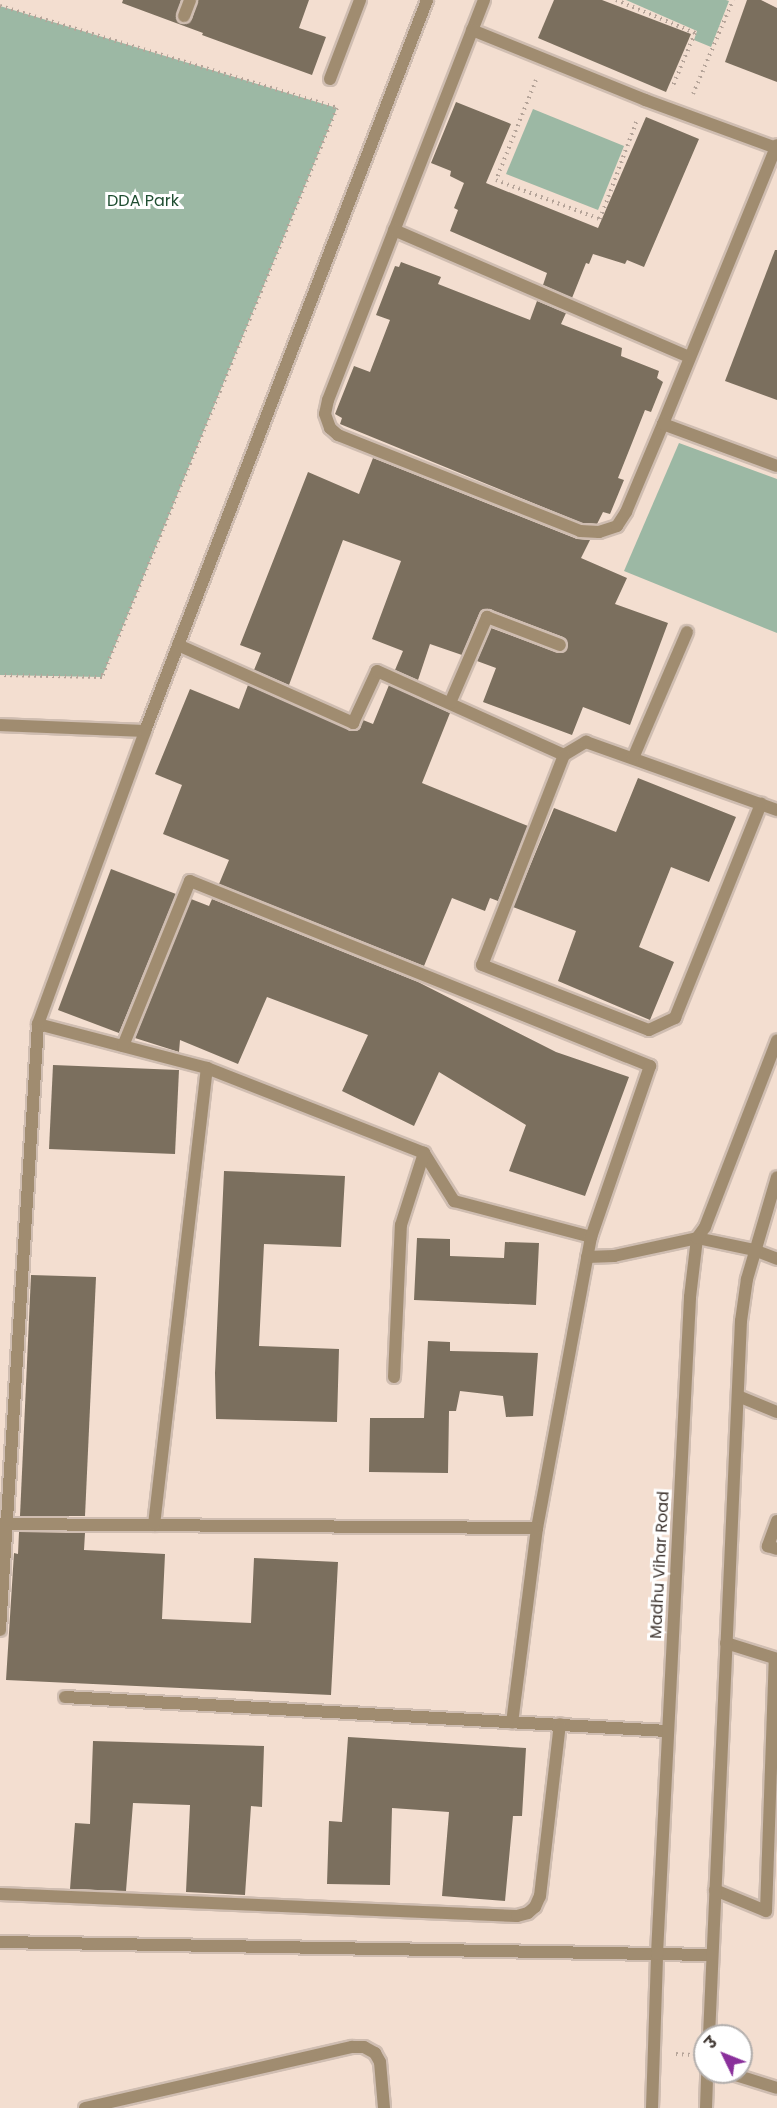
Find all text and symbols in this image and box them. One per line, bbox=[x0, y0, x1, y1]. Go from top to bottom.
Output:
park label: DDA Park bbox=[107, 191, 179, 211]
street label: Madhu Vihar Road bbox=[647, 1491, 673, 1639]
north arrow bbox=[693, 2024, 753, 2084]
text: उ bbox=[699, 2032, 722, 2054]

